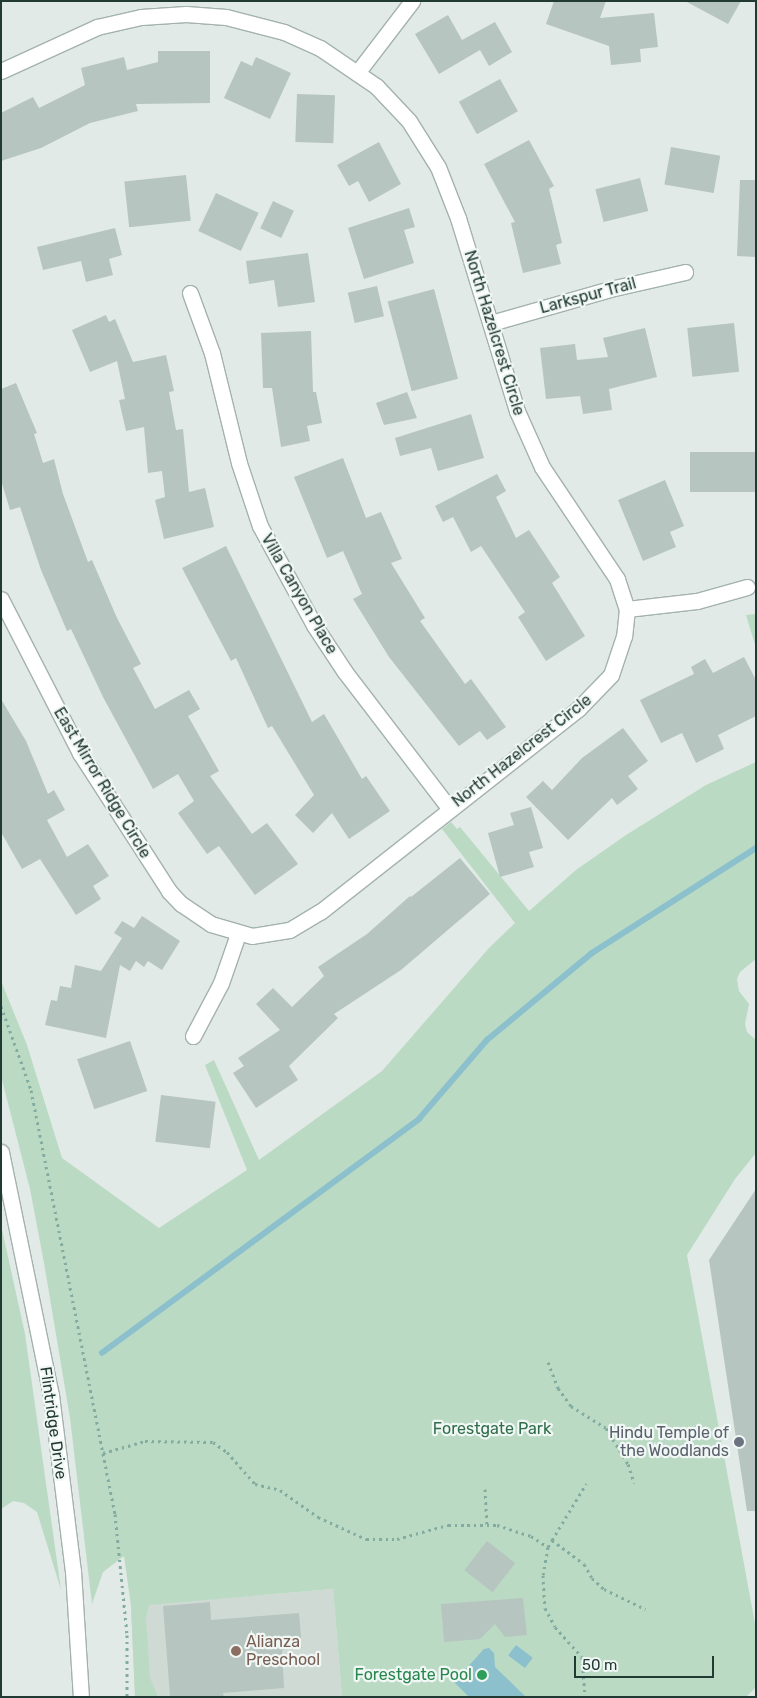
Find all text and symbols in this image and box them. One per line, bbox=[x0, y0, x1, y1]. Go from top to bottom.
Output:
street label: North Hazelcrest Circle bbox=[460, 248, 528, 418]
street label: Larkspur Trail bbox=[537, 274, 639, 318]
street label: Villa Canyon Place bbox=[257, 530, 341, 658]
street label: North Hazelcrest Circle bbox=[448, 691, 596, 811]
street label: East Mirror Ridge Circle bbox=[49, 704, 155, 862]
street label: Flintridge Drive bbox=[36, 1366, 70, 1480]
park label: Forestgate Park bbox=[433, 1419, 551, 1439]
place label: Hindu Temple of the Woodlands bbox=[608, 1423, 729, 1461]
marker: Hindu Temple of the Woodlands bbox=[733, 1436, 745, 1448]
place label: Alianza Preschool bbox=[246, 1632, 320, 1670]
marker: Alianza Preschool bbox=[230, 1645, 242, 1657]
scale bar bbox=[577, 1646, 717, 1678]
text: 50 m bbox=[582, 1656, 617, 1674]
place label: Forestgate Pool bbox=[355, 1665, 472, 1685]
marker: Forestgate Pool bbox=[476, 1669, 488, 1681]

